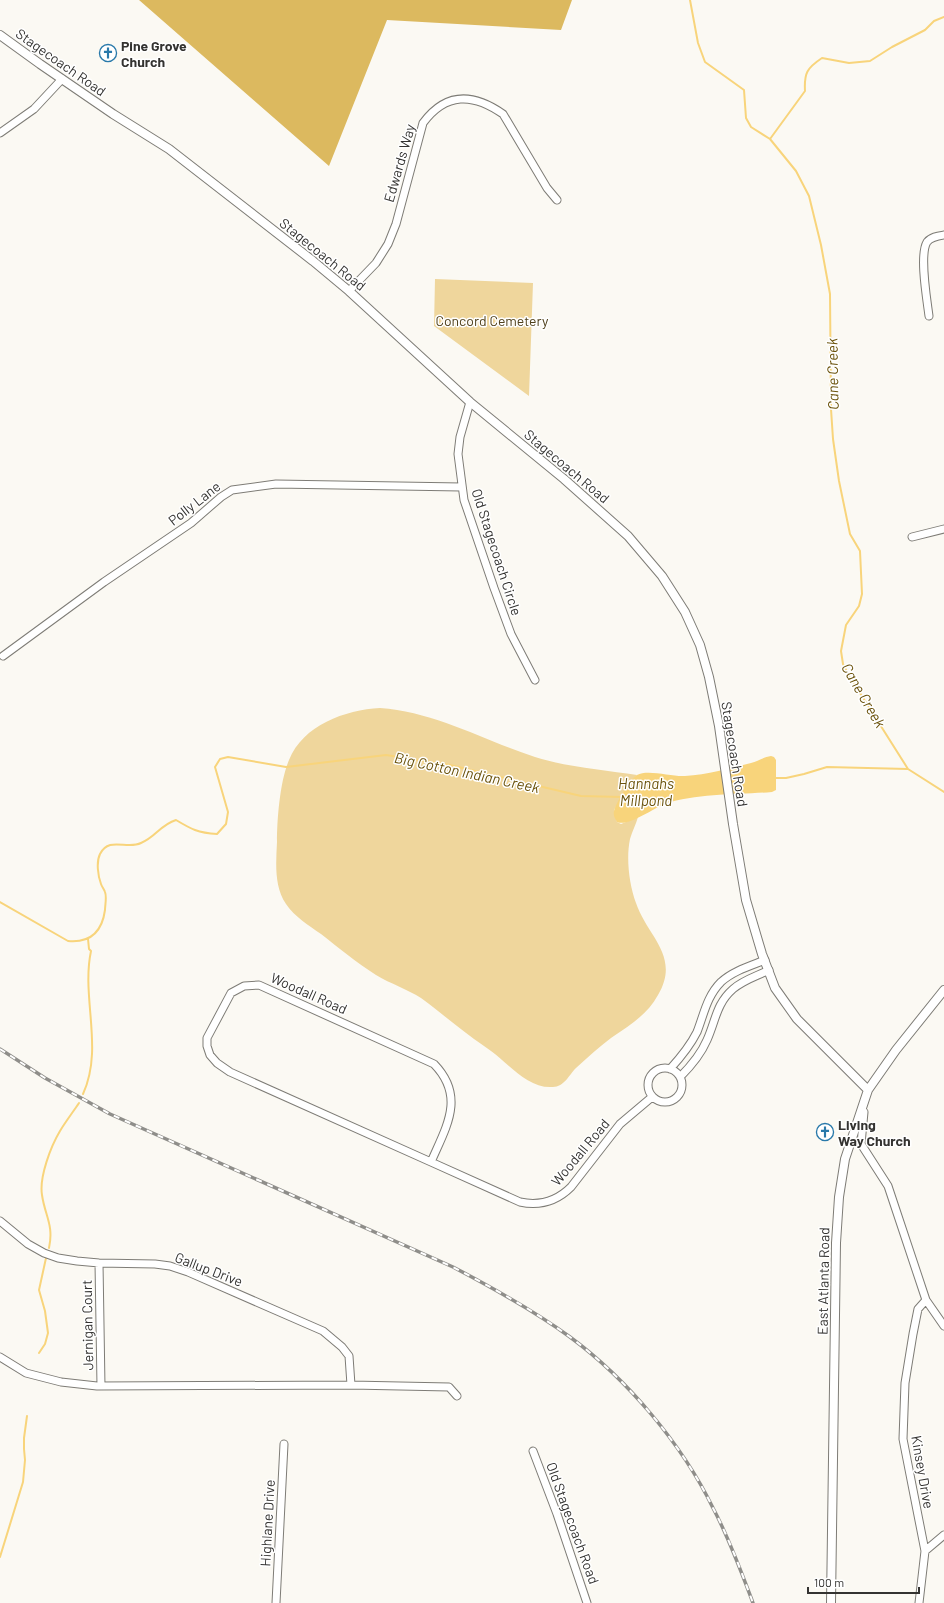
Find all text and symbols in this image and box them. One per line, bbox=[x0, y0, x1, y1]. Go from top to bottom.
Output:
street label: Stagecoach Road bbox=[13, 25, 109, 99]
place label: Pine Grove Church bbox=[121, 37, 187, 70]
church icon: Pine Grove Church bbox=[98, 43, 118, 63]
street label: Edwards Way bbox=[380, 121, 418, 204]
street label: Stagecoach Road bbox=[276, 214, 370, 294]
park label: Concord Cemetery bbox=[436, 312, 549, 329]
water label: Cane Creek bbox=[822, 337, 842, 410]
street label: Stagecoach Road bbox=[521, 425, 613, 507]
street label: Polly Lane bbox=[165, 477, 223, 529]
street label: Old Stagecoach Circle bbox=[468, 486, 526, 618]
water label: Cane Creek bbox=[838, 659, 890, 731]
street label: Stagecoach Road bbox=[718, 700, 752, 808]
water label: Big Cotton Indian Creek bbox=[393, 748, 542, 796]
water label: Hannahs Millpond bbox=[618, 774, 674, 809]
street label: Woodall Road bbox=[268, 969, 350, 1017]
street label: Woodall Road bbox=[547, 1115, 613, 1189]
place label: Living Way Church bbox=[838, 1116, 911, 1149]
church icon: Living Way Church bbox=[815, 1122, 835, 1142]
street label: East Atlanta Road bbox=[814, 1227, 832, 1335]
street label: Gallup Drive bbox=[173, 1248, 245, 1290]
street label: Jernigan Court bbox=[78, 1279, 96, 1371]
street label: Kinsey Drive bbox=[908, 1434, 938, 1510]
street label: Old Stagecoach Road bbox=[543, 1460, 603, 1586]
street label: Highlane Drive bbox=[256, 1479, 278, 1567]
scale bar bbox=[808, 1569, 919, 1595]
text: 100 m bbox=[814, 1575, 844, 1589]

